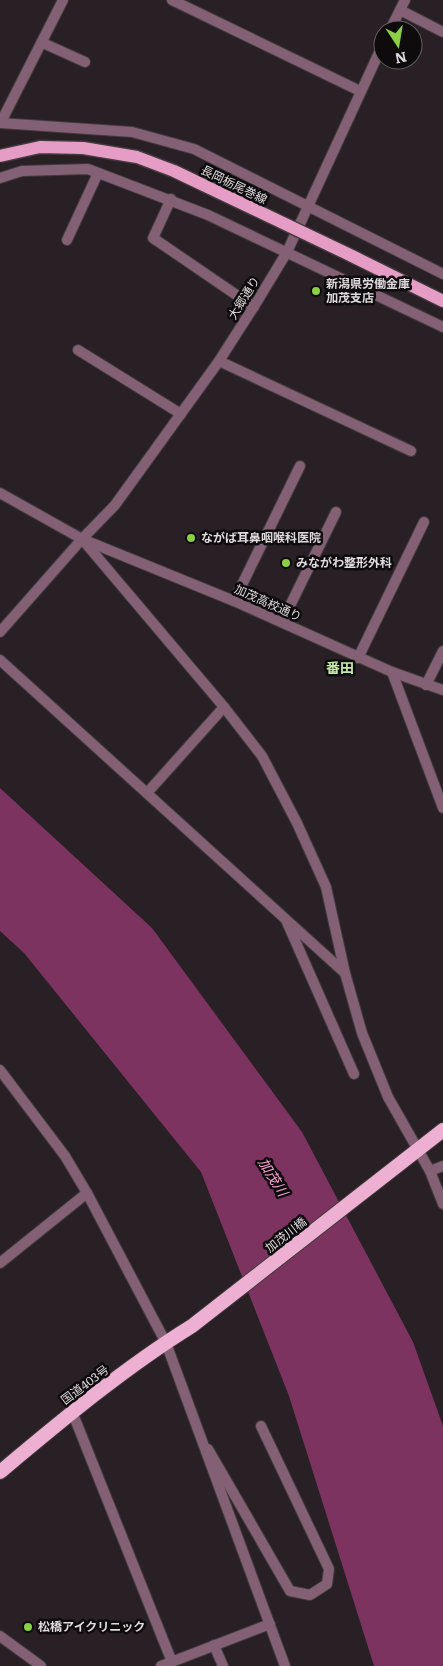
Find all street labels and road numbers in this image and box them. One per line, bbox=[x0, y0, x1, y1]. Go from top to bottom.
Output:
street label: 長岡栃尾巻線 bbox=[198, 160, 271, 208]
street label: 大郷通り bbox=[223, 272, 264, 323]
street label: 加茂高校通り bbox=[232, 579, 305, 625]
street label: 加茂川橋 bbox=[261, 1212, 310, 1256]
street label: 国道403号 bbox=[57, 1360, 112, 1408]

